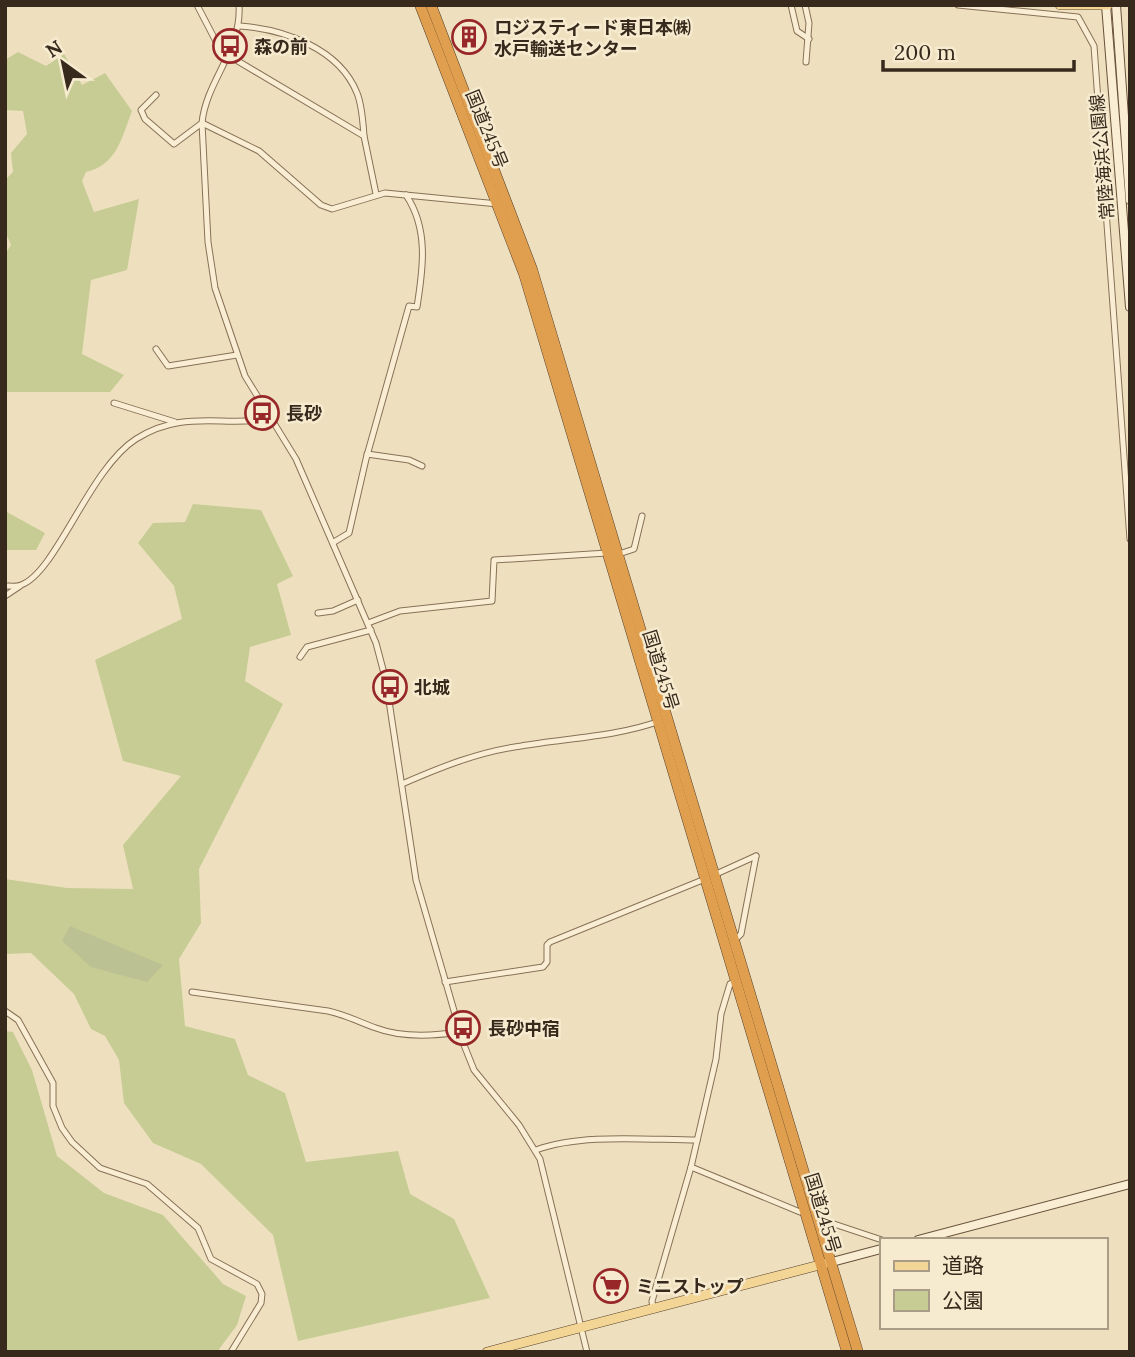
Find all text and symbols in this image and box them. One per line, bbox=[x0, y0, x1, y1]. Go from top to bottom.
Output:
place label: ロジスティード東日本㈱ 水戸輸送センター bbox=[494, 16, 691, 60]
building icon: ロジスティード東日本㈱ 水戸輸送センター bbox=[450, 18, 488, 56]
bus stop icon: 森の前 bbox=[211, 27, 249, 65]
north arrow bbox=[28, 28, 98, 98]
scale bar bbox=[883, 28, 1074, 72]
text: N bbox=[41, 35, 67, 63]
place label: 森の前 bbox=[254, 35, 308, 58]
text: 200 m bbox=[894, 39, 956, 66]
street label: 国道245号 bbox=[461, 86, 513, 172]
street label: 常陸海浜公園線 bbox=[1085, 93, 1119, 221]
bus stop icon: 長砂 bbox=[243, 394, 281, 432]
place label: 長砂 bbox=[286, 402, 322, 425]
street label: 国道245号 bbox=[638, 627, 684, 713]
bus stop icon: 北城 bbox=[371, 668, 409, 706]
place label: 北城 bbox=[414, 676, 450, 699]
bus stop icon: 長砂中宿 bbox=[444, 1009, 482, 1047]
place label: 長砂中宿 bbox=[488, 1017, 560, 1040]
street label: 国道245号 bbox=[800, 1170, 846, 1256]
legend bbox=[880, 1238, 1107, 1329]
text: 道路 bbox=[942, 1252, 984, 1279]
supermarket icon: ミニストップ bbox=[592, 1267, 630, 1305]
place label: ミニストップ bbox=[636, 1275, 744, 1298]
text: 公園 bbox=[942, 1287, 984, 1314]

